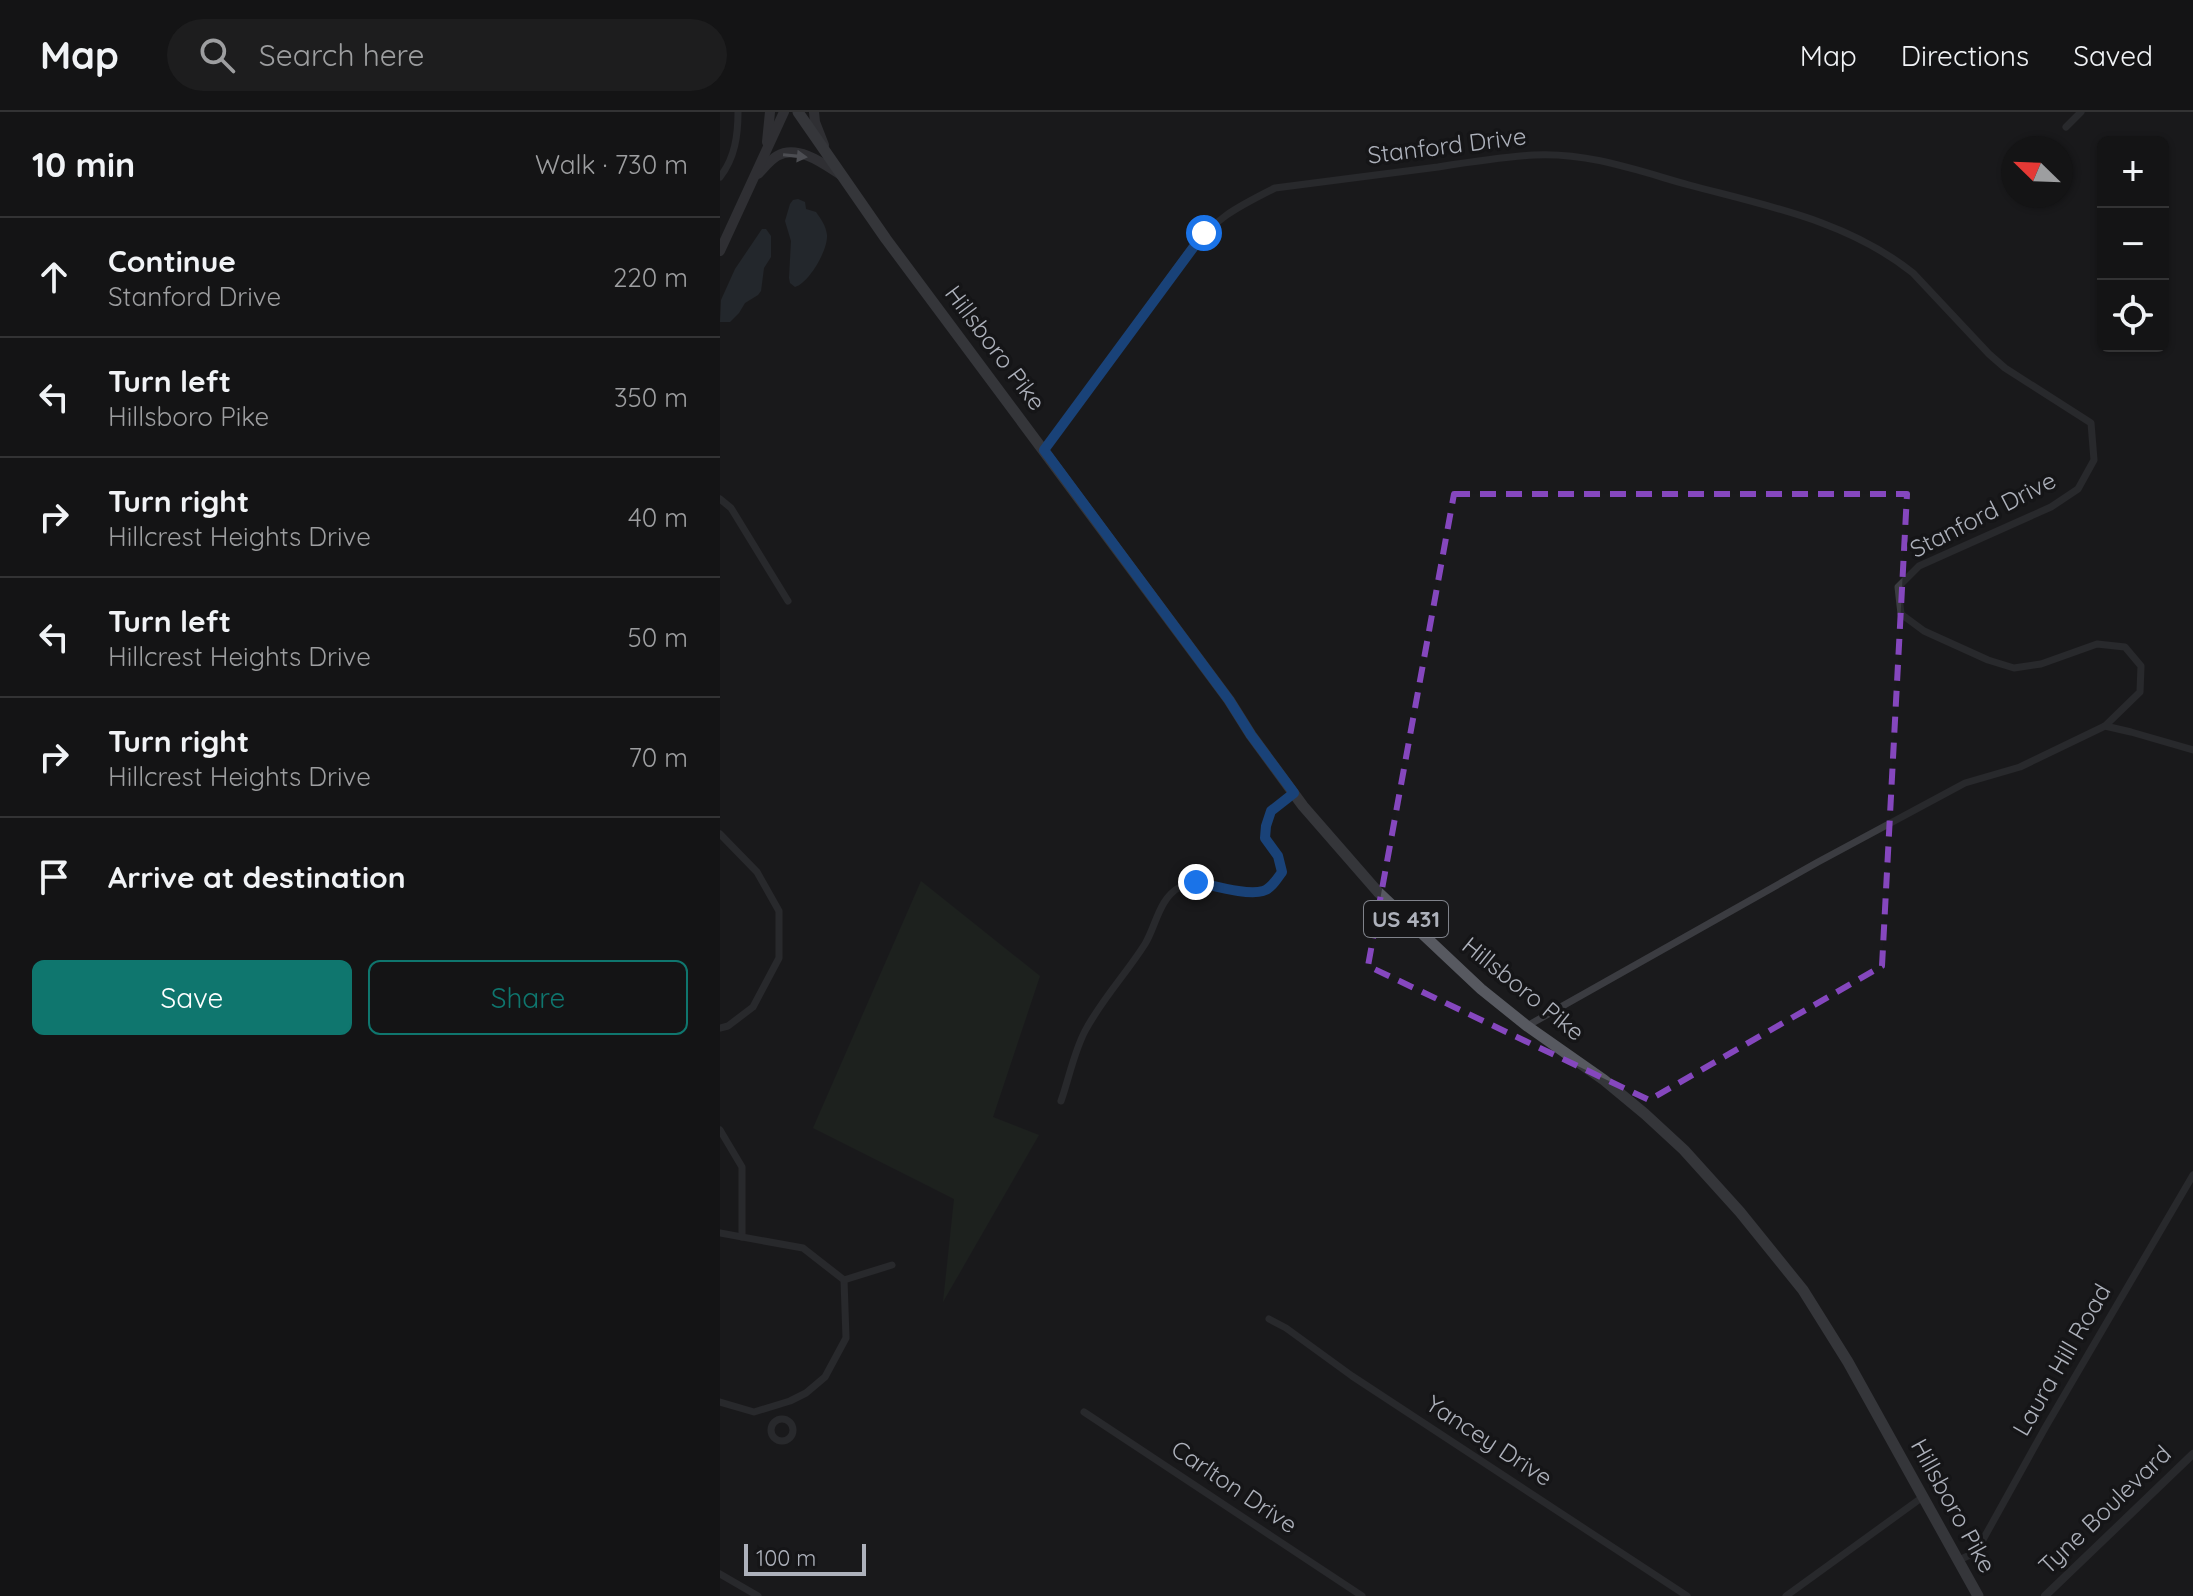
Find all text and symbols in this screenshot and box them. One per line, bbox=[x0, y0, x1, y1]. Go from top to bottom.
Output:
search box bbox=[167, 19, 727, 91]
text: Map bbox=[40, 31, 119, 79]
icon: search bbox=[195, 33, 239, 77]
text: Search here bbox=[259, 36, 424, 74]
text: Map bbox=[1800, 38, 1857, 73]
text: Directions bbox=[1901, 38, 2029, 73]
text: Saved bbox=[2073, 38, 2153, 73]
street label: Stanford Drive bbox=[1366, 120, 1528, 170]
north arrow bbox=[2001, 136, 2073, 208]
map controls bbox=[2097, 136, 2169, 352]
button: + bbox=[2097, 136, 2169, 208]
text: 10 min bbox=[32, 143, 135, 186]
text: Walk · 730 m bbox=[535, 148, 688, 181]
one-way arrow bbox=[783, 149, 808, 162]
button: − bbox=[2097, 208, 2169, 280]
route start bbox=[1186, 215, 1222, 251]
text: Continue bbox=[108, 242, 236, 280]
icon: ahead bbox=[32, 255, 76, 299]
text: 220 m bbox=[613, 261, 688, 294]
street label: Hillsboro Pike bbox=[939, 279, 1053, 416]
text: Stanford Drive bbox=[108, 280, 281, 313]
button: locate bbox=[2097, 280, 2169, 352]
text: Turn left bbox=[108, 362, 231, 400]
icon: left bbox=[32, 375, 76, 419]
text: 350 m bbox=[614, 381, 688, 414]
text: Hillsboro Pike bbox=[108, 400, 269, 433]
street label: Stanford Drive bbox=[1905, 464, 2061, 564]
text: Turn right bbox=[108, 482, 249, 520]
icon: right bbox=[32, 495, 76, 539]
text: 40 m bbox=[628, 501, 688, 534]
text: Hillcrest Heights Drive bbox=[108, 520, 371, 553]
text: Turn left bbox=[108, 602, 231, 640]
icon: left bbox=[32, 615, 76, 659]
text: 50 m bbox=[628, 621, 688, 654]
text: Hillcrest Heights Drive bbox=[108, 640, 371, 673]
text: Turn right bbox=[108, 722, 249, 760]
icon: right bbox=[32, 735, 76, 779]
text: 70 m bbox=[628, 741, 688, 774]
text: Hillcrest Heights Drive bbox=[108, 760, 371, 793]
icon: arrive bbox=[32, 855, 76, 899]
text: Arrive at destination bbox=[108, 858, 406, 896]
route end bbox=[1178, 864, 1214, 900]
road number: US 431 bbox=[1364, 901, 1448, 937]
street label: Hillsboro Pike bbox=[1456, 930, 1591, 1047]
button: Save bbox=[32, 960, 352, 1035]
button: Share bbox=[368, 960, 688, 1035]
street label: Laura Hill Road bbox=[2006, 1278, 2117, 1441]
street label: Yancey Drive bbox=[1421, 1388, 1558, 1492]
street label: Carlton Drive bbox=[1166, 1433, 1303, 1539]
street label: Hillsboro Pike bbox=[1905, 1433, 2003, 1578]
street label: Tyne Boulevard bbox=[2032, 1438, 2177, 1580]
scale bar bbox=[744, 1540, 866, 1576]
text: 100 m bbox=[756, 1544, 816, 1572]

